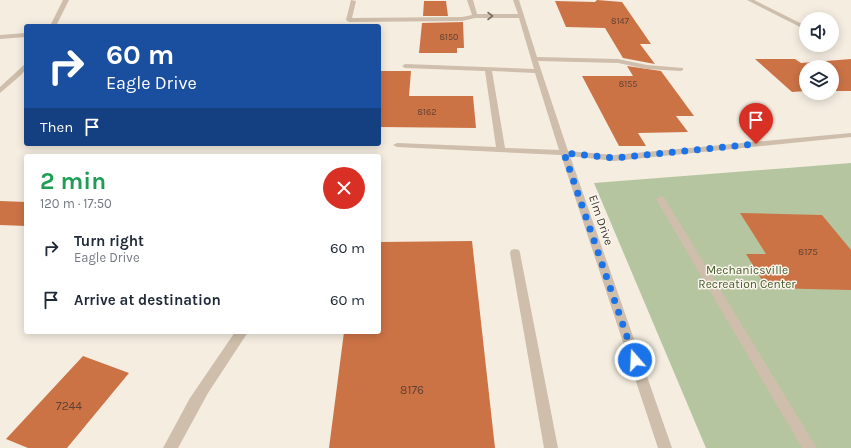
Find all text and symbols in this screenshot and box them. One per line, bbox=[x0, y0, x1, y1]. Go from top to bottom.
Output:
one-way arrow bbox=[487, 12, 493, 20]
map controls bbox=[799, 12, 839, 100]
button: sound bbox=[799, 12, 839, 52]
house number: 8147 bbox=[611, 16, 630, 26]
house number: 8150 bbox=[440, 32, 458, 42]
text: 60 m bbox=[106, 38, 174, 71]
icon: right bbox=[40, 40, 92, 92]
button: layers bbox=[799, 60, 839, 100]
text: Eagle Drive bbox=[106, 72, 197, 94]
house number: 8155 bbox=[619, 79, 637, 89]
pin bbox=[739, 103, 773, 144]
house number: 8162 bbox=[418, 107, 436, 117]
icon: arrive bbox=[745, 109, 767, 131]
icon: arrive bbox=[81, 116, 103, 138]
text: Then bbox=[40, 118, 73, 136]
text: 2 min bbox=[40, 167, 106, 195]
button: close bbox=[323, 167, 365, 209]
street label: Elm Drive bbox=[586, 193, 616, 247]
text: 120 m · 17:50 bbox=[40, 196, 112, 211]
text: Turn right bbox=[74, 232, 144, 250]
icon: right bbox=[40, 237, 62, 259]
text: 60 m bbox=[330, 239, 365, 257]
house number: 8175 bbox=[798, 246, 818, 258]
text: Eagle Drive bbox=[74, 250, 140, 265]
park label: Mechanicsville Recreation Center bbox=[698, 263, 796, 291]
icon: arrive bbox=[40, 289, 62, 311]
text: Arrive at destination bbox=[74, 291, 221, 309]
text: 60 m bbox=[330, 291, 365, 309]
position arrow bbox=[614, 339, 656, 381]
house number: 8176 bbox=[400, 383, 424, 397]
house number: 7244 bbox=[56, 399, 82, 413]

